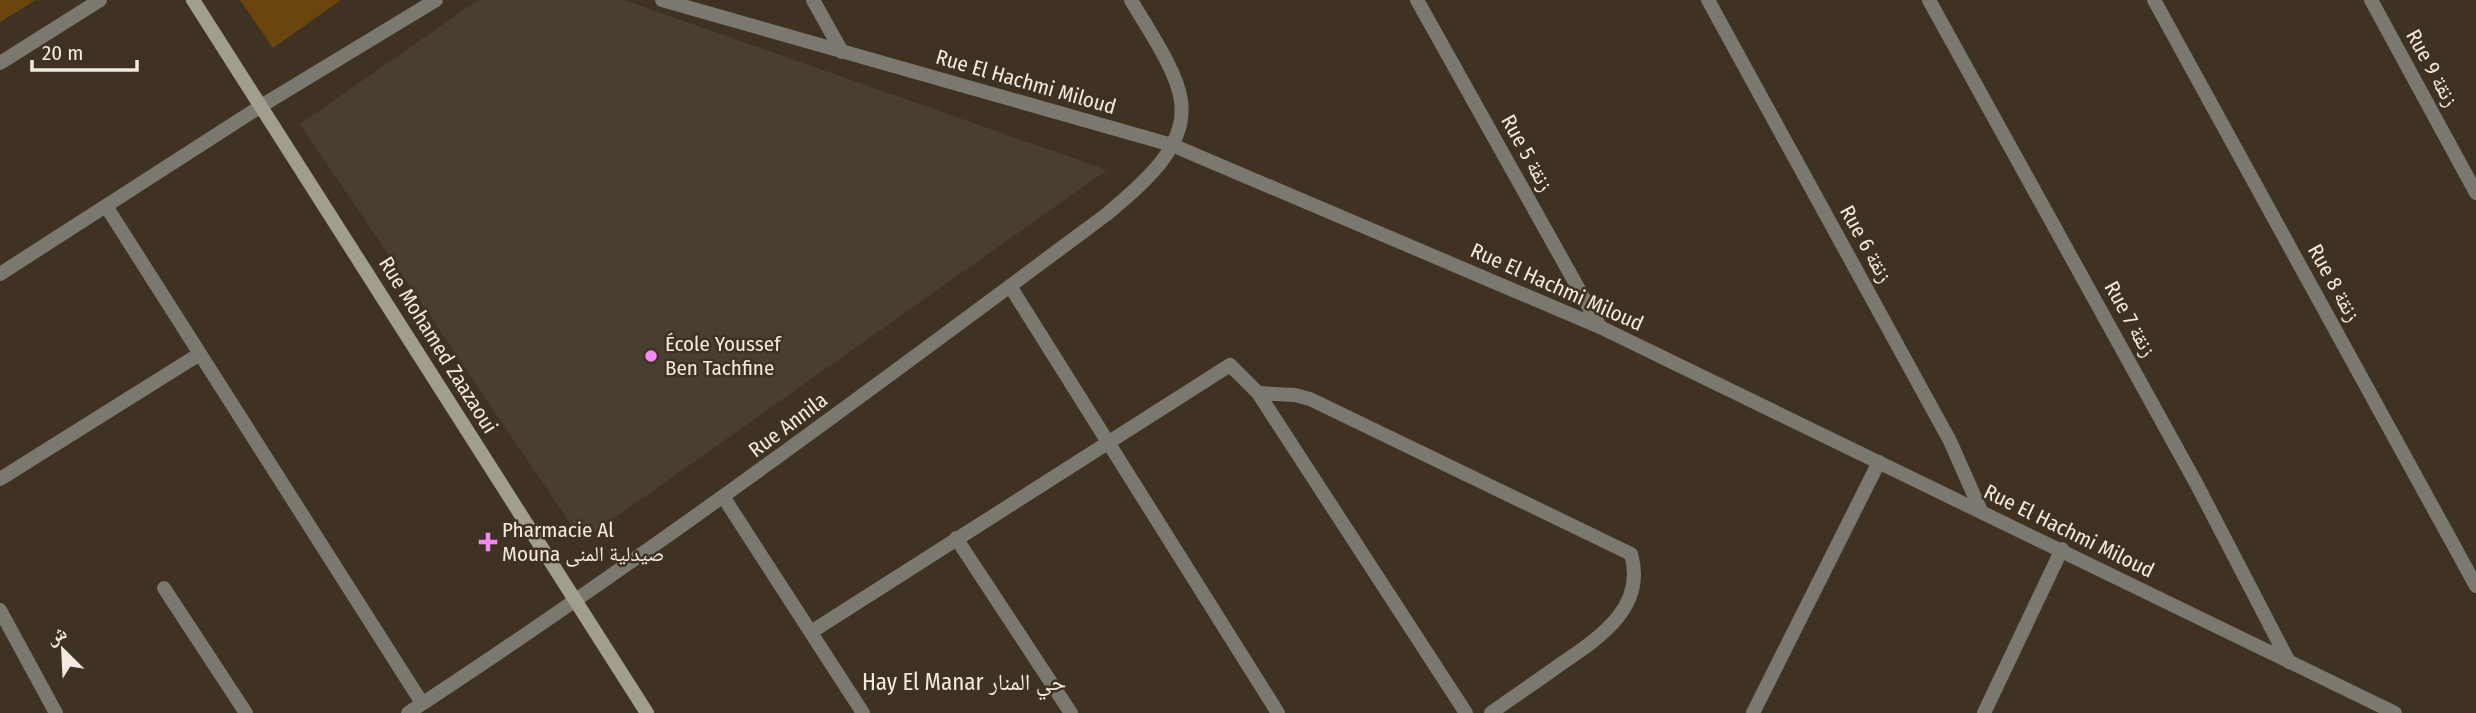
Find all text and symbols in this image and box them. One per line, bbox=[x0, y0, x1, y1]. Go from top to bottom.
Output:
street label: Rue 9 زنقة bbox=[2400, 25, 2464, 111]
scale bar bbox=[32, 28, 136, 72]
text: 20 m bbox=[42, 40, 83, 66]
street label: Rue El Hachmi Miloud bbox=[933, 44, 1119, 120]
street label: Rue 5 زنقة bbox=[1495, 110, 1559, 196]
street label: Rue 6 زنقة bbox=[1834, 201, 1898, 287]
street label: Rue El Hachmi Miloud bbox=[1467, 237, 1647, 337]
street label: Rue 8 زنقة bbox=[2302, 240, 2366, 326]
street label: Rue Mohamed Zaazaoui bbox=[373, 252, 503, 438]
street label: Rue 7 زنقة bbox=[2099, 277, 2161, 361]
place label: École Youssef Ben Tachfine bbox=[665, 331, 782, 381]
marker: École Youssef Ben Tachfine bbox=[643, 348, 659, 364]
street label: Rue Annila bbox=[743, 387, 833, 463]
street label: Rue El Hachmi Miloud bbox=[1980, 478, 2158, 584]
place label: Pharmacie Al Mouna صيدلية المنى bbox=[502, 517, 664, 567]
marker: Pharmacie Al Mouna صيدلية المنى bbox=[480, 534, 496, 550]
north arrow bbox=[28, 615, 98, 685]
text: ش bbox=[42, 620, 70, 650]
district label: Hay El Manar حي المنار bbox=[862, 668, 1066, 701]

